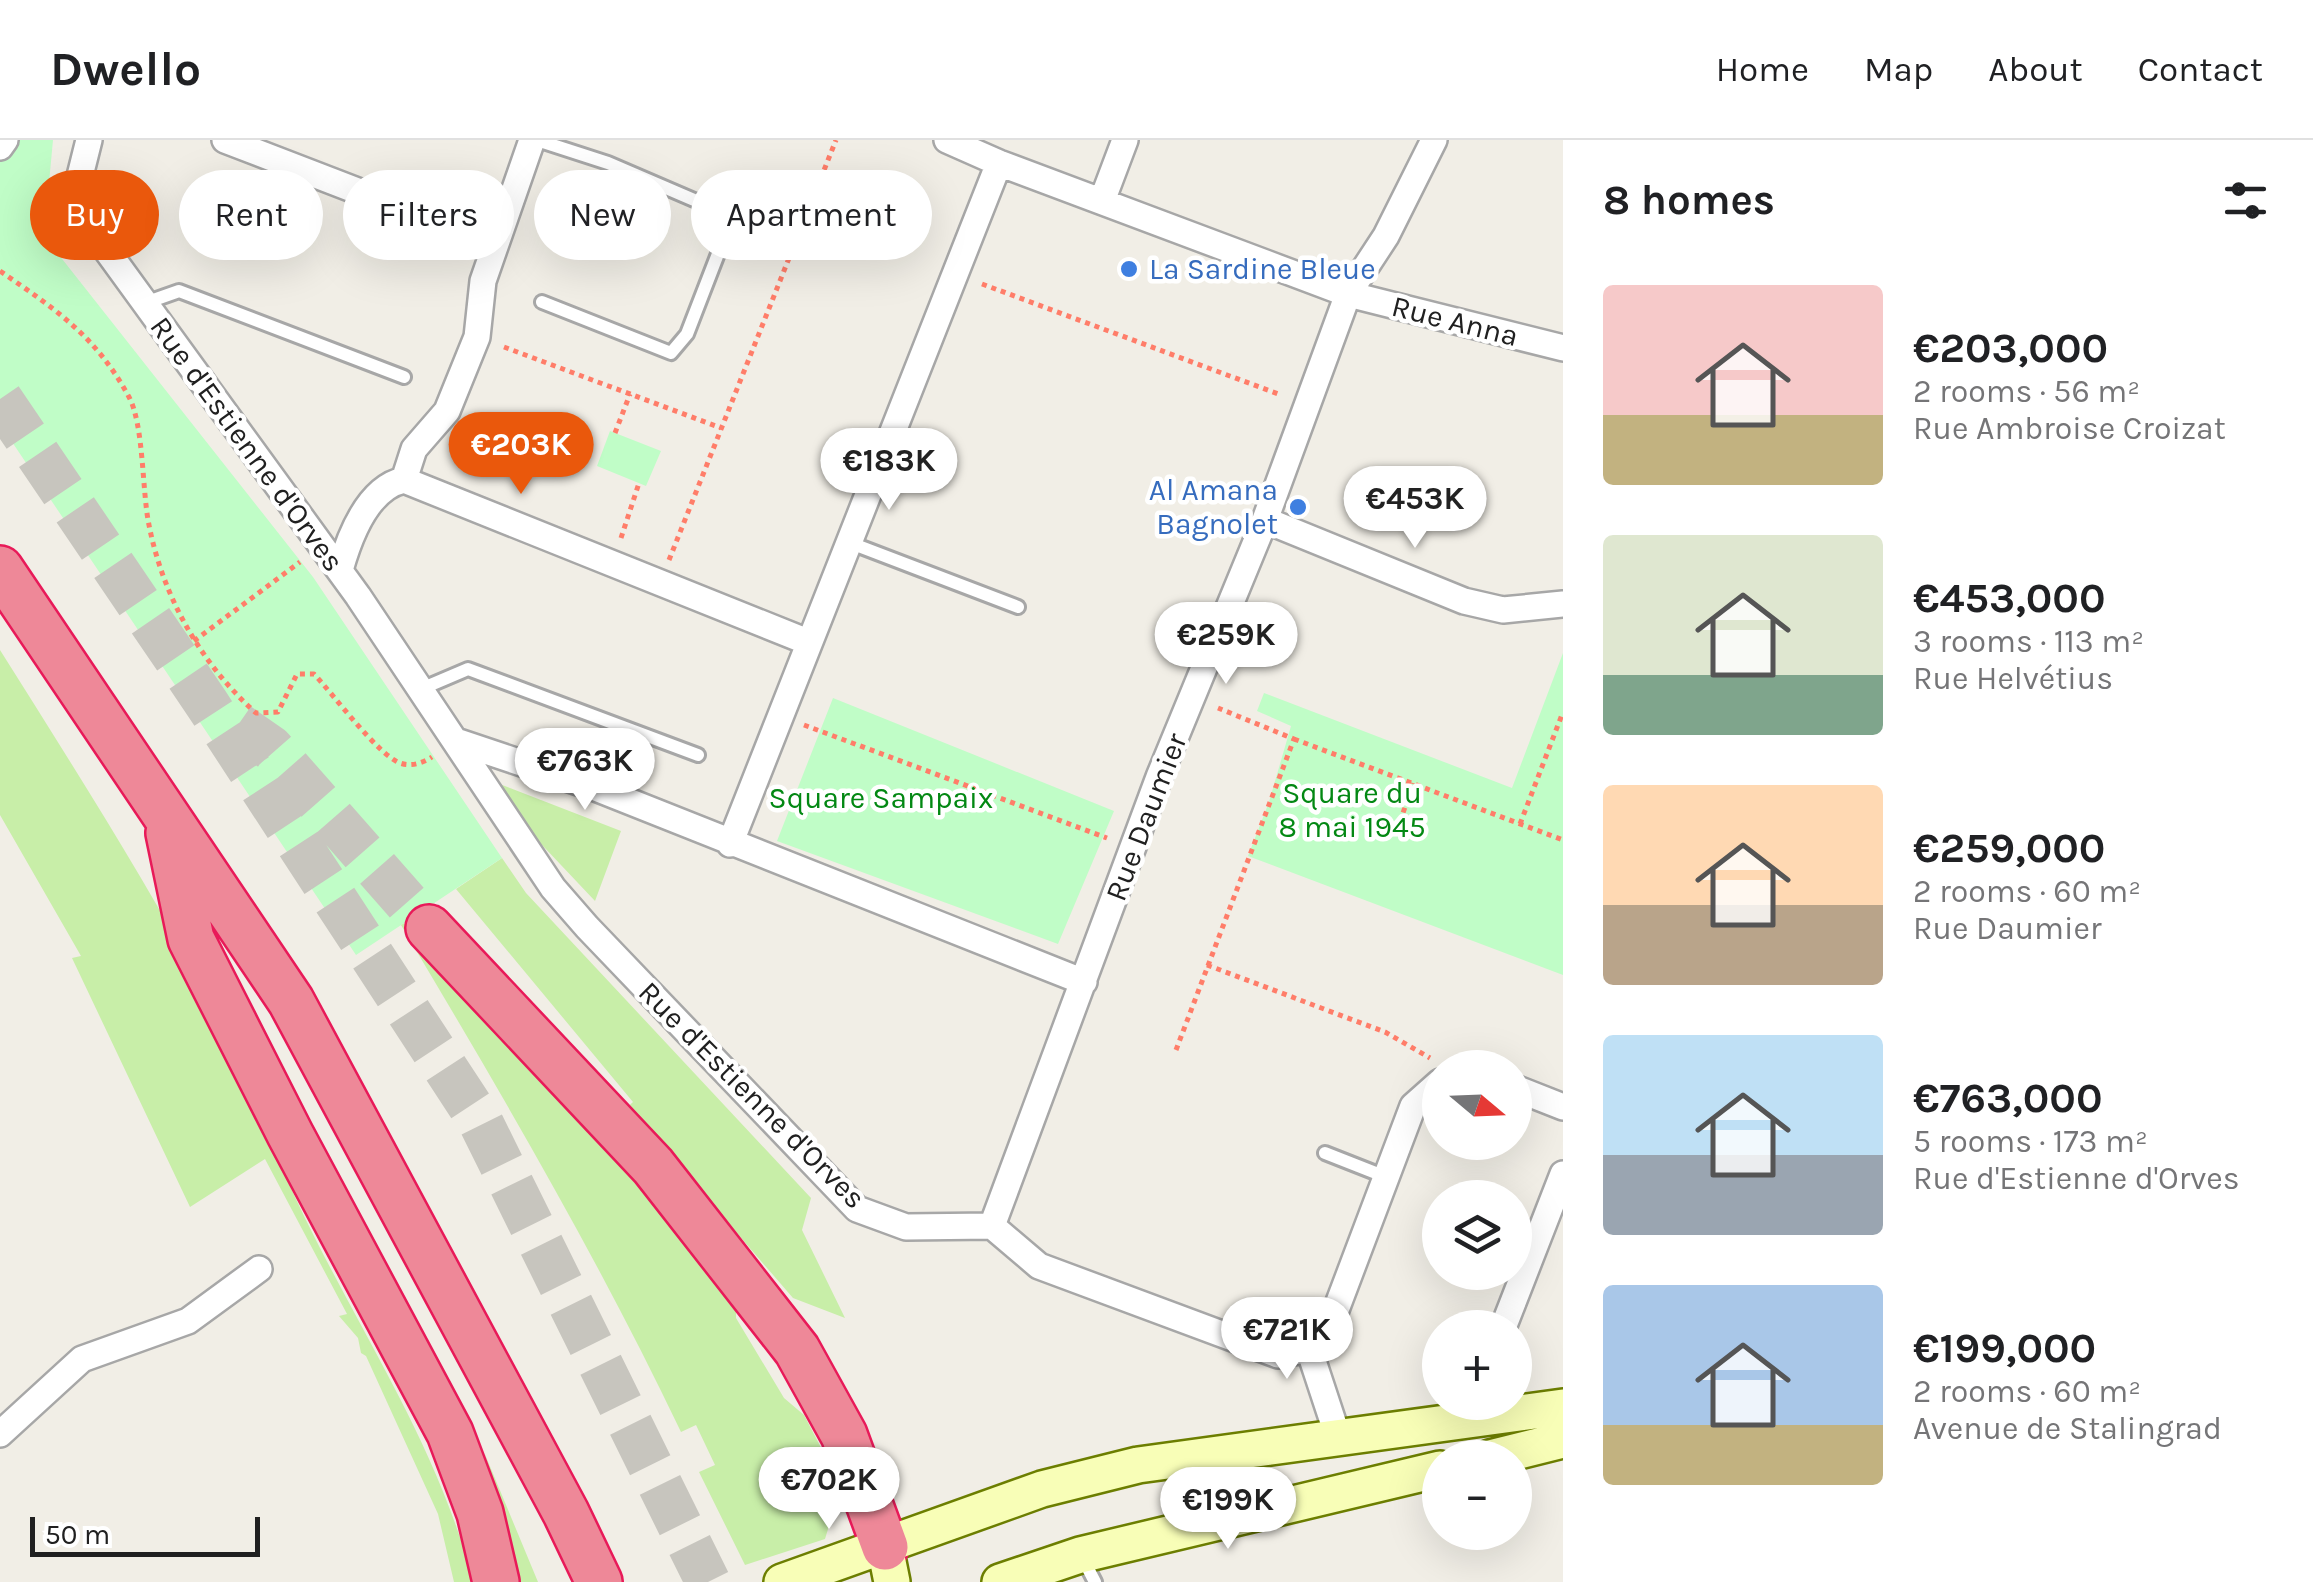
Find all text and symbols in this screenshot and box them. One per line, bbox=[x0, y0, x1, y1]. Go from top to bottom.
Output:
text: Dwello bbox=[50, 41, 201, 97]
text: Home bbox=[1716, 49, 1809, 90]
text: Map bbox=[1864, 49, 1933, 90]
text: About bbox=[1988, 49, 2083, 90]
text: Contact bbox=[2138, 49, 2263, 90]
chip: Buy bbox=[30, 170, 159, 260]
chip: Rent bbox=[179, 170, 323, 260]
chip: Filters bbox=[343, 170, 514, 260]
chip: New bbox=[534, 170, 671, 260]
chip: Apartment bbox=[691, 170, 932, 260]
icon: filters bbox=[2218, 173, 2273, 228]
text: 8 homes bbox=[1603, 175, 1775, 225]
place label: La Sardine Bleue bbox=[1149, 251, 1376, 287]
marker: La Sardine Bleue bbox=[1118, 258, 1140, 280]
street label: Rue Anna bbox=[1388, 288, 1522, 354]
street label: Rue d'Estienne d'Orves bbox=[142, 310, 352, 578]
text: €203,000 bbox=[1913, 323, 2108, 373]
icon: home bbox=[1683, 325, 1803, 445]
text: 2 rooms · 56 m² bbox=[1913, 373, 2140, 410]
text: Rue Ambroise Croizat bbox=[1913, 410, 2226, 447]
pin: €203K bbox=[451, 412, 591, 497]
text: €203K bbox=[471, 426, 571, 463]
pin: €183K bbox=[819, 428, 959, 513]
text: €183K bbox=[842, 442, 936, 479]
pin: €453K bbox=[1345, 466, 1485, 551]
place label: Al Amana Bagnolet bbox=[1149, 472, 1278, 542]
text: €453K bbox=[1366, 480, 1464, 517]
marker: Al Amana Bagnolet bbox=[1287, 496, 1309, 518]
text: €453,000 bbox=[1913, 573, 2106, 623]
icon: home bbox=[1683, 575, 1803, 695]
pin: €259K bbox=[1156, 602, 1296, 687]
text: €259K bbox=[1177, 616, 1275, 653]
text: 3 rooms · 113 m² bbox=[1913, 623, 2144, 660]
text: Rue Helvétius bbox=[1913, 660, 2113, 697]
pin: €763K bbox=[515, 728, 655, 813]
street label: Rue Daumier bbox=[1098, 728, 1195, 906]
text: €763K bbox=[537, 742, 633, 779]
park label: Square du 8 mai 1945 bbox=[1278, 775, 1426, 845]
park label: Square Sampaix bbox=[769, 780, 993, 816]
text: €259,000 bbox=[1913, 823, 2105, 873]
icon: home bbox=[1683, 825, 1803, 945]
text: 2 rooms · 60 m² bbox=[1913, 873, 2141, 910]
text: Rue Daumier bbox=[1913, 910, 2102, 947]
street label: Rue d'Estienne d'Orves bbox=[631, 974, 873, 1216]
north arrow bbox=[1422, 1050, 1532, 1160]
map controls bbox=[1422, 1050, 1532, 1550]
text: €763,000 bbox=[1913, 1073, 2102, 1123]
icon: home bbox=[1683, 1075, 1803, 1195]
text: 5 rooms · 173 m² bbox=[1913, 1123, 2148, 1160]
text: Rue d'Estienne d'Orves bbox=[1913, 1160, 2240, 1197]
button: layers bbox=[1422, 1180, 1532, 1290]
pin: €721K bbox=[1217, 1297, 1357, 1382]
button: + bbox=[1422, 1310, 1532, 1420]
text: €721K bbox=[1243, 1311, 1331, 1348]
text: €199,000 bbox=[1913, 1323, 2096, 1373]
icon: home bbox=[1683, 1325, 1803, 1445]
text: 2 rooms · 60 m² bbox=[1913, 1373, 2141, 1410]
text: Avenue de Stalingrad bbox=[1913, 1410, 2222, 1447]
button: − bbox=[1422, 1440, 1532, 1550]
pin: €702K bbox=[759, 1447, 899, 1532]
text: €702K bbox=[781, 1461, 877, 1498]
pin: €199K bbox=[1158, 1467, 1298, 1552]
text: €199K bbox=[1182, 1481, 1274, 1518]
scale bar bbox=[30, 1512, 260, 1556]
text: 50 m bbox=[45, 1518, 110, 1551]

